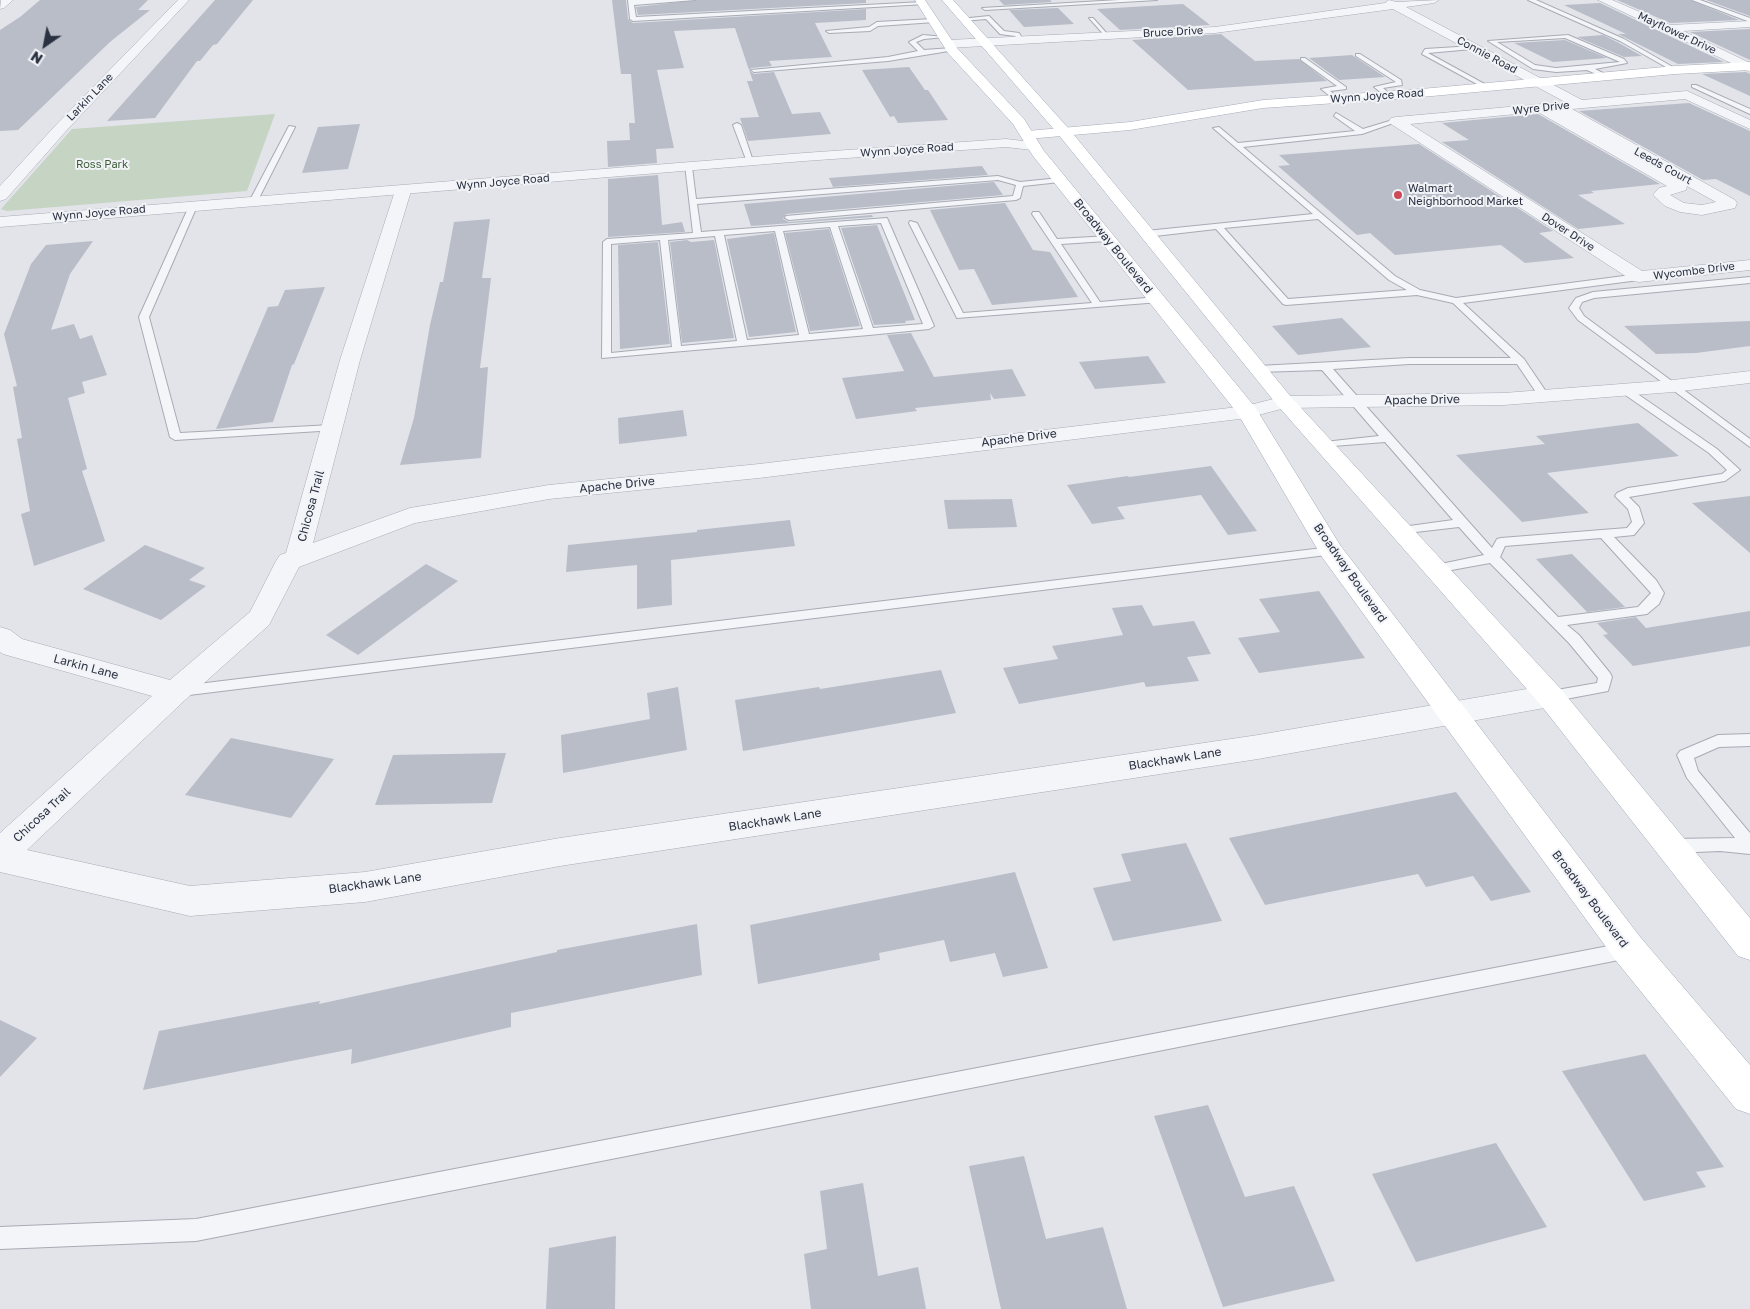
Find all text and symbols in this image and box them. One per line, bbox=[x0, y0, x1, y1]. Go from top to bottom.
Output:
street label: Mayflower Drive bbox=[1636, 9, 1718, 57]
north arrow bbox=[20, 20, 70, 70]
street label: Bruce Drive bbox=[1142, 24, 1204, 40]
street label: Connie Road bbox=[1454, 34, 1520, 76]
text: N bbox=[27, 48, 46, 68]
street label: Larkin Lane bbox=[64, 70, 116, 124]
street label: Wynn Joyce Road bbox=[1330, 86, 1424, 106]
street label: Wyre Drive bbox=[1512, 98, 1570, 118]
street label: Wynn Joyce Road bbox=[860, 140, 954, 160]
street label: Leeds Court bbox=[1632, 145, 1694, 187]
park label: Ross Park bbox=[76, 158, 128, 172]
street label: Wynn Joyce Road bbox=[456, 171, 550, 193]
place label: Walmart Neighborhood Market bbox=[1408, 182, 1523, 208]
marker: Walmart Neighborhood Market bbox=[1392, 189, 1404, 201]
street label: Broadway Boulevard bbox=[1070, 196, 1156, 296]
street label: Wynn Joyce Road bbox=[52, 202, 146, 224]
street label: Dover Drive bbox=[1539, 210, 1597, 254]
street label: Wycombe Drive bbox=[1653, 259, 1735, 283]
street label: Apache Drive bbox=[1384, 392, 1460, 408]
street label: Apache Drive bbox=[980, 426, 1058, 450]
street label: Chicosa Trail bbox=[295, 469, 327, 543]
street label: Apache Drive bbox=[579, 474, 655, 496]
street label: Broadway Boulevard bbox=[1310, 521, 1390, 625]
street label: Larkin Lane bbox=[52, 651, 120, 683]
street label: Blackhawk Lane bbox=[1128, 745, 1222, 773]
street label: Chicosa Trail bbox=[10, 785, 74, 845]
street label: Blackhawk Lane bbox=[728, 806, 822, 834]
street label: Broadway Boulevard bbox=[1549, 848, 1631, 950]
street label: Blackhawk Lane bbox=[328, 869, 422, 897]

